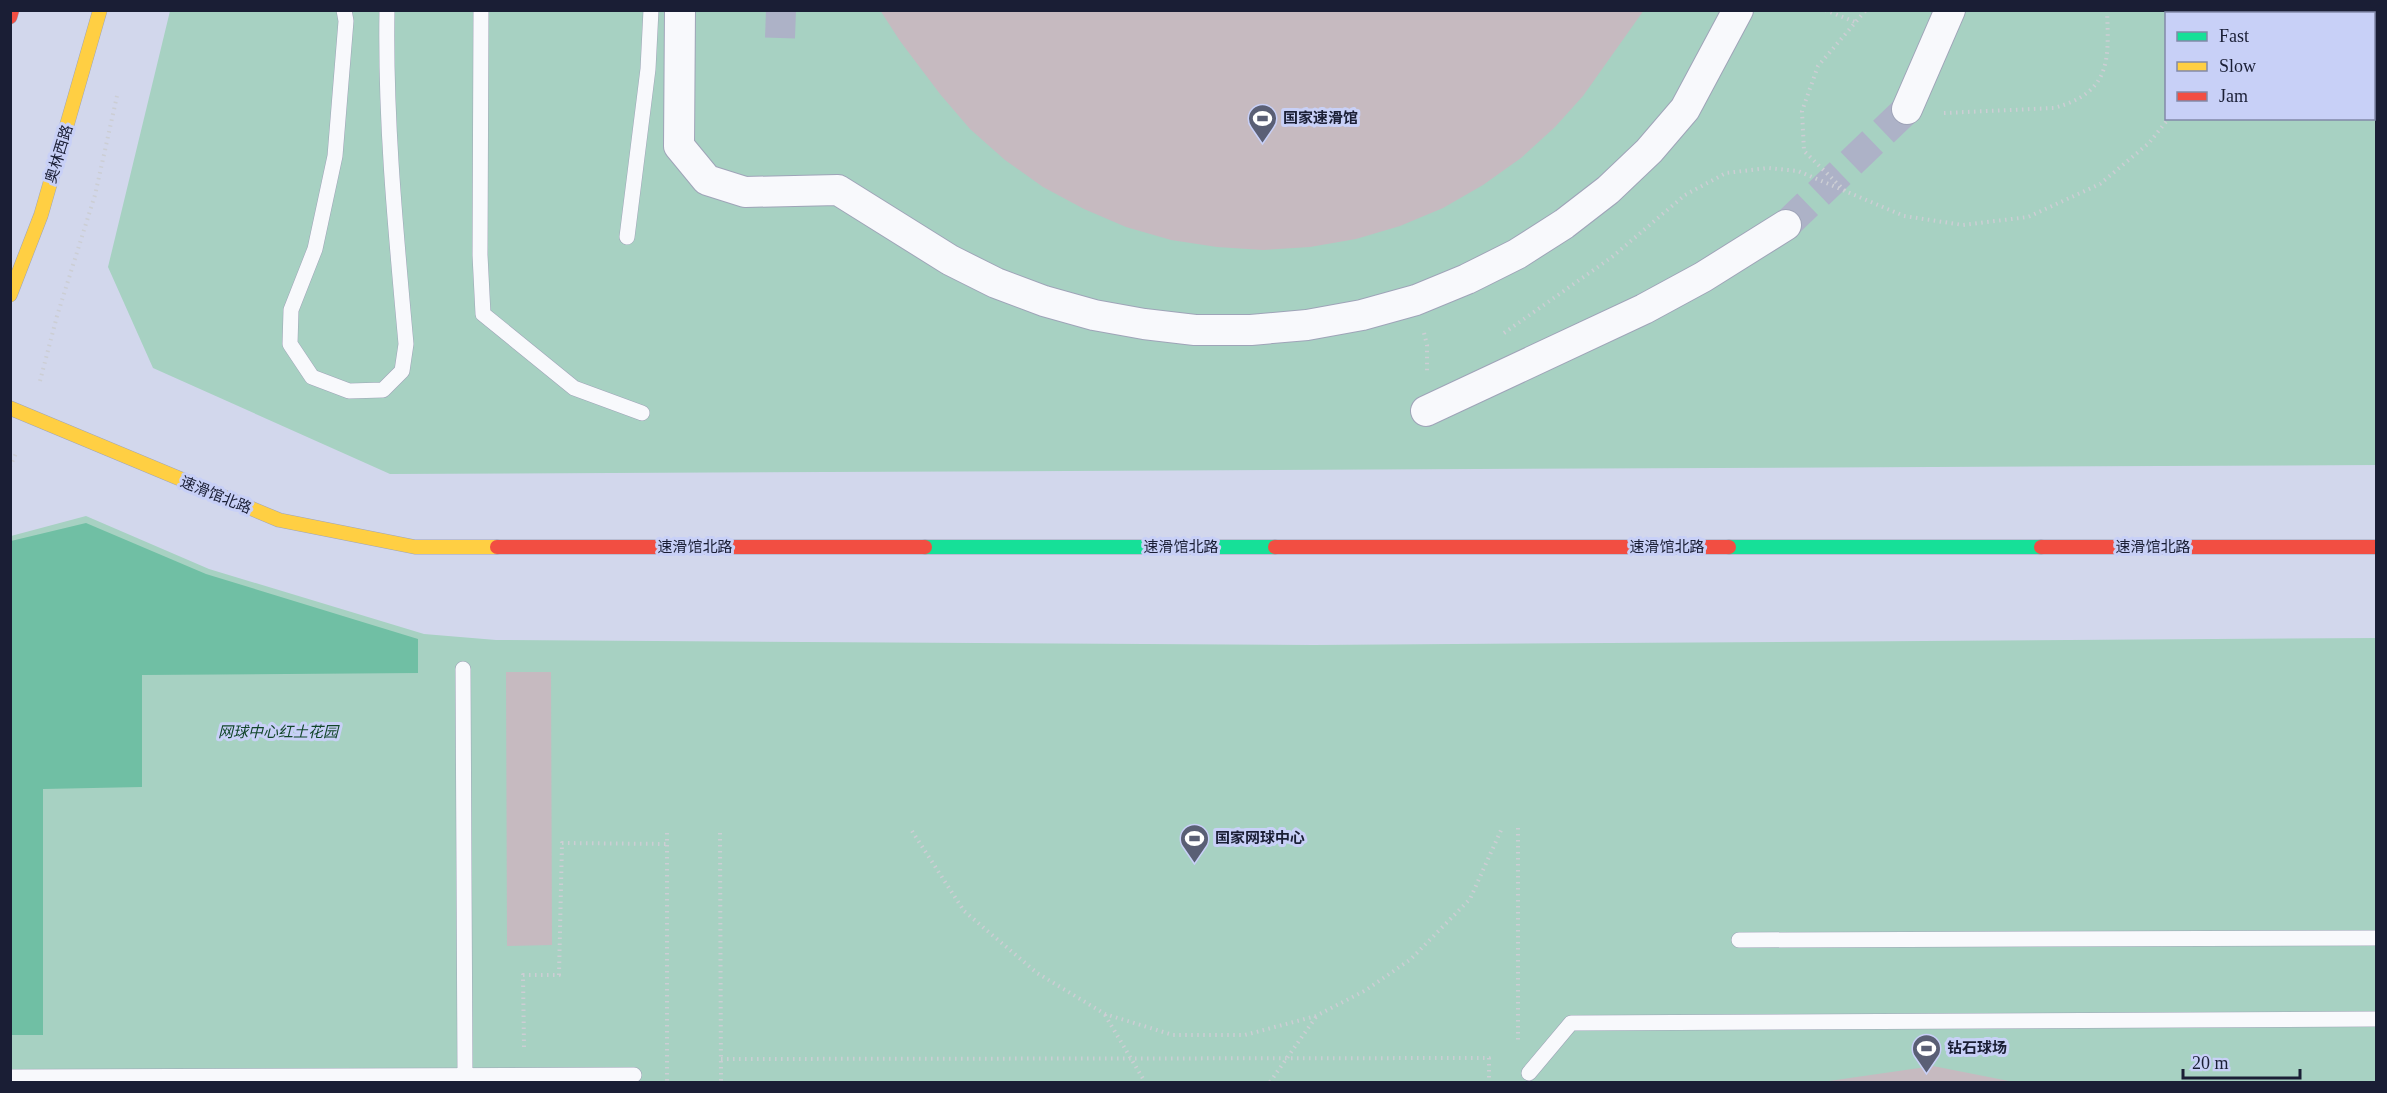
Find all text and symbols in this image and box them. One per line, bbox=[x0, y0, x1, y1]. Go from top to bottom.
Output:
legend bbox=[2165, 12, 2375, 120]
text: Fast bbox=[2219, 26, 2249, 46]
text: Slow bbox=[2219, 56, 2256, 76]
text: Jam bbox=[2219, 86, 2248, 106]
sports icon: 国家速滑馆 bbox=[1246, 102, 1278, 144]
place label: 国家速滑馆 bbox=[1283, 110, 1358, 126]
street label: 奥林西路 bbox=[43, 123, 75, 185]
street label: 速滑馆北路 bbox=[178, 473, 254, 516]
street label: 速滑馆北路 bbox=[657, 538, 733, 555]
street label: 速滑馆北路 bbox=[1143, 538, 1219, 555]
street label: 速滑馆北路 bbox=[1629, 538, 1705, 555]
street label: 速滑馆北路 bbox=[2115, 538, 2191, 555]
park label: 网球中心红土花园 bbox=[218, 724, 340, 740]
sports icon: 国家网球中心 bbox=[1178, 822, 1210, 864]
place label: 国家网球中心 bbox=[1215, 830, 1305, 846]
sports icon: 钻石球场 bbox=[1910, 1032, 1942, 1074]
place label: 钻石球场 bbox=[1947, 1040, 2007, 1056]
scale bar bbox=[2183, 1042, 2300, 1080]
text: 20 m bbox=[2192, 1053, 2229, 1073]

